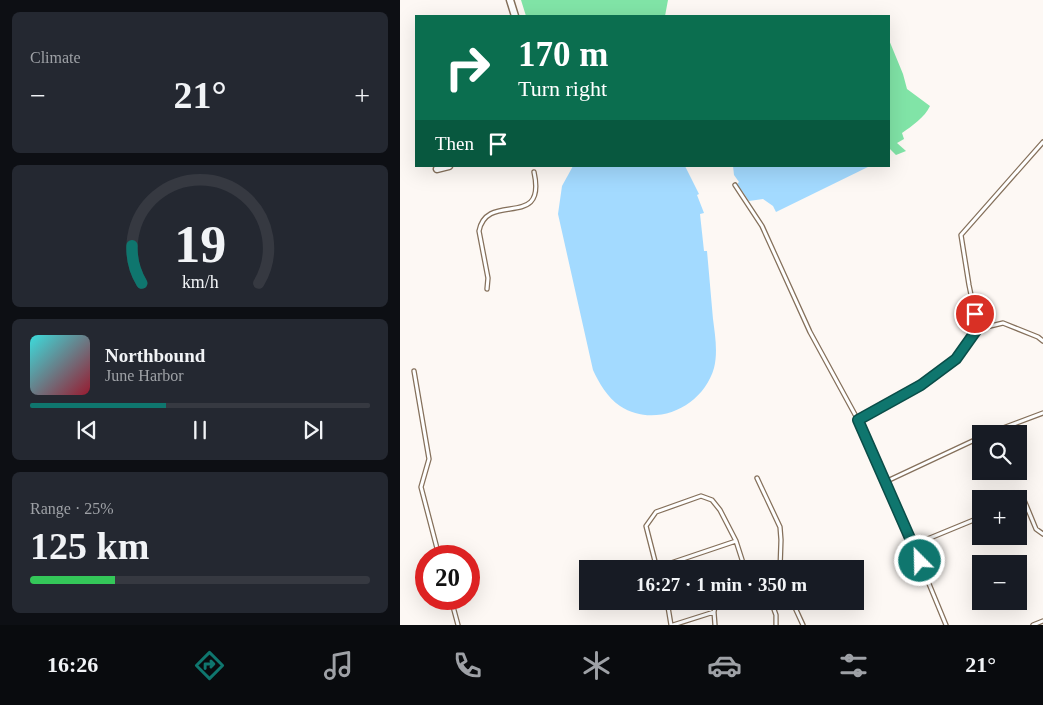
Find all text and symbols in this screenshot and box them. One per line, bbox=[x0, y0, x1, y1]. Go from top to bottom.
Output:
icon: right bbox=[435, 35, 500, 100]
text: 170 m bbox=[518, 35, 608, 74]
text: Climate bbox=[30, 49, 81, 66]
text: 21° bbox=[173, 74, 227, 116]
text: Turn right bbox=[518, 76, 607, 101]
text: − bbox=[30, 80, 46, 111]
text: + bbox=[354, 80, 370, 111]
icon: arrive bbox=[484, 130, 512, 158]
text: Then bbox=[435, 133, 474, 154]
text: 19 bbox=[174, 216, 226, 273]
text: km/h bbox=[182, 272, 218, 292]
pin bbox=[954, 293, 996, 335]
icon: arrive bbox=[961, 300, 989, 328]
text: Northbound bbox=[105, 345, 205, 366]
text: June Harbor bbox=[105, 367, 184, 384]
icon: previous bbox=[73, 416, 101, 444]
icon: pause bbox=[186, 416, 214, 444]
icon: next bbox=[299, 416, 327, 444]
map controls bbox=[972, 425, 1027, 610]
button: search bbox=[972, 425, 1027, 480]
button: + bbox=[972, 490, 1027, 545]
text: Range · 25% bbox=[30, 500, 114, 517]
text: 125 km bbox=[30, 525, 149, 567]
position arrow bbox=[893, 534, 945, 586]
speed limit sign: 20 bbox=[415, 545, 480, 610]
button: − bbox=[972, 555, 1027, 610]
text: 16:27 · 1 min · 350 m bbox=[636, 574, 807, 595]
icon: directions bbox=[192, 648, 227, 683]
icon: music bbox=[321, 648, 356, 683]
icon: phone bbox=[450, 648, 485, 683]
icon: climate bbox=[579, 648, 614, 683]
icon: car bbox=[707, 648, 742, 683]
icon: filters bbox=[836, 648, 871, 683]
text: 16:26 bbox=[47, 652, 98, 677]
text: 21° bbox=[965, 652, 996, 677]

